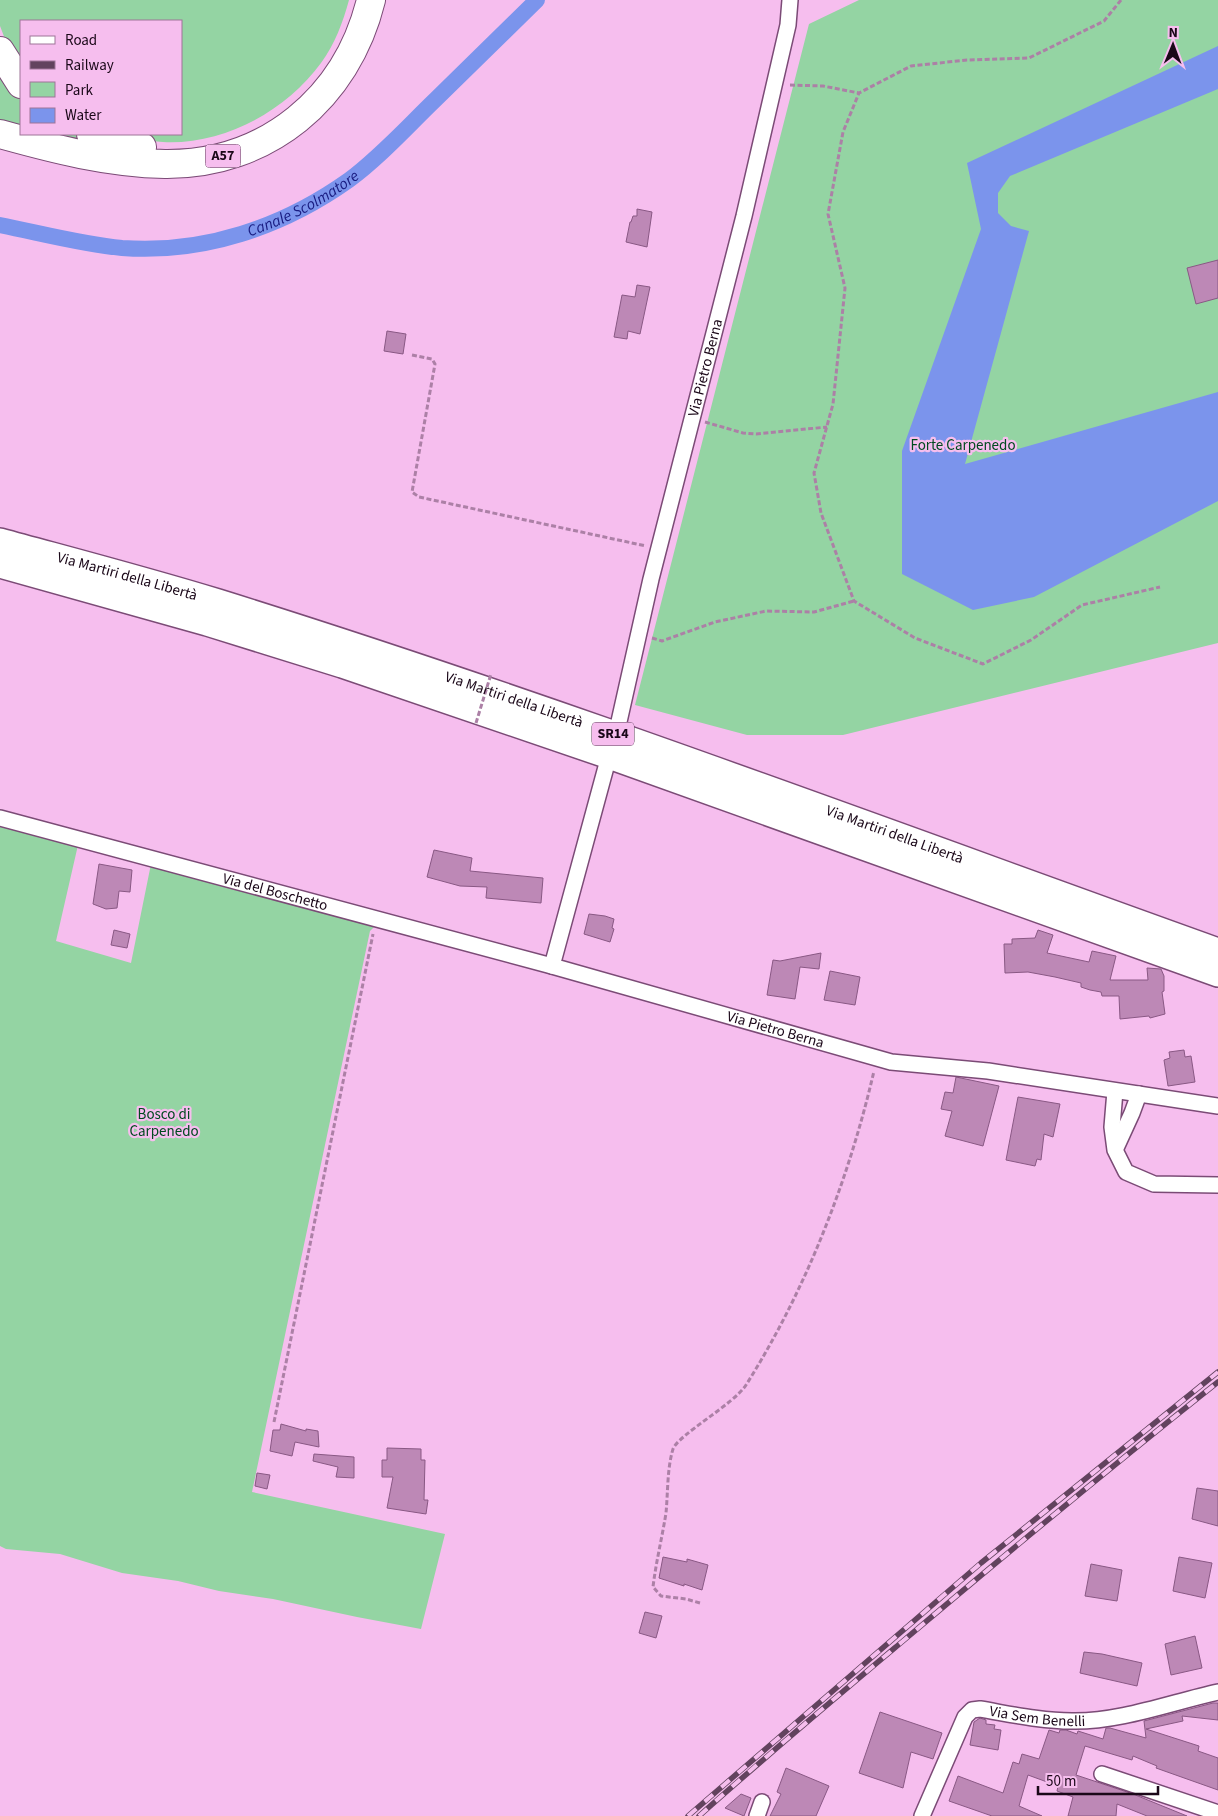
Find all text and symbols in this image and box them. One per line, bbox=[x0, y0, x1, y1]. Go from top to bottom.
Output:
legend bbox=[20, 20, 182, 135]
north arrow bbox=[1148, 20, 1198, 70]
text: N bbox=[1168, 23, 1178, 43]
text: Road bbox=[65, 30, 97, 51]
text: Railway bbox=[65, 55, 114, 76]
text: Park bbox=[65, 80, 94, 101]
text: Water bbox=[65, 105, 102, 126]
road number: A57 bbox=[206, 144, 240, 168]
water label: Canale Scolmatore bbox=[244, 165, 364, 242]
street label: Via Pietro Berna bbox=[683, 317, 728, 419]
park label: Forte Carpenedo bbox=[910, 435, 1016, 456]
street label: Via Martiri della Libertà bbox=[55, 547, 200, 606]
street label: Via Martiri della Libertà bbox=[442, 666, 586, 733]
road number: SR14 bbox=[592, 722, 634, 746]
street label: Via Martiri della Libertà bbox=[823, 800, 966, 869]
street label: Via del Boschetto bbox=[220, 868, 330, 916]
street label: Via Pietro Berna bbox=[725, 1006, 827, 1053]
park label: Bosco di Carpenedo bbox=[129, 1104, 199, 1142]
street label: Via Sem Benelli bbox=[988, 1700, 1086, 1732]
scale bar bbox=[1038, 1764, 1158, 1796]
text: 50 m bbox=[1046, 1771, 1076, 1792]

